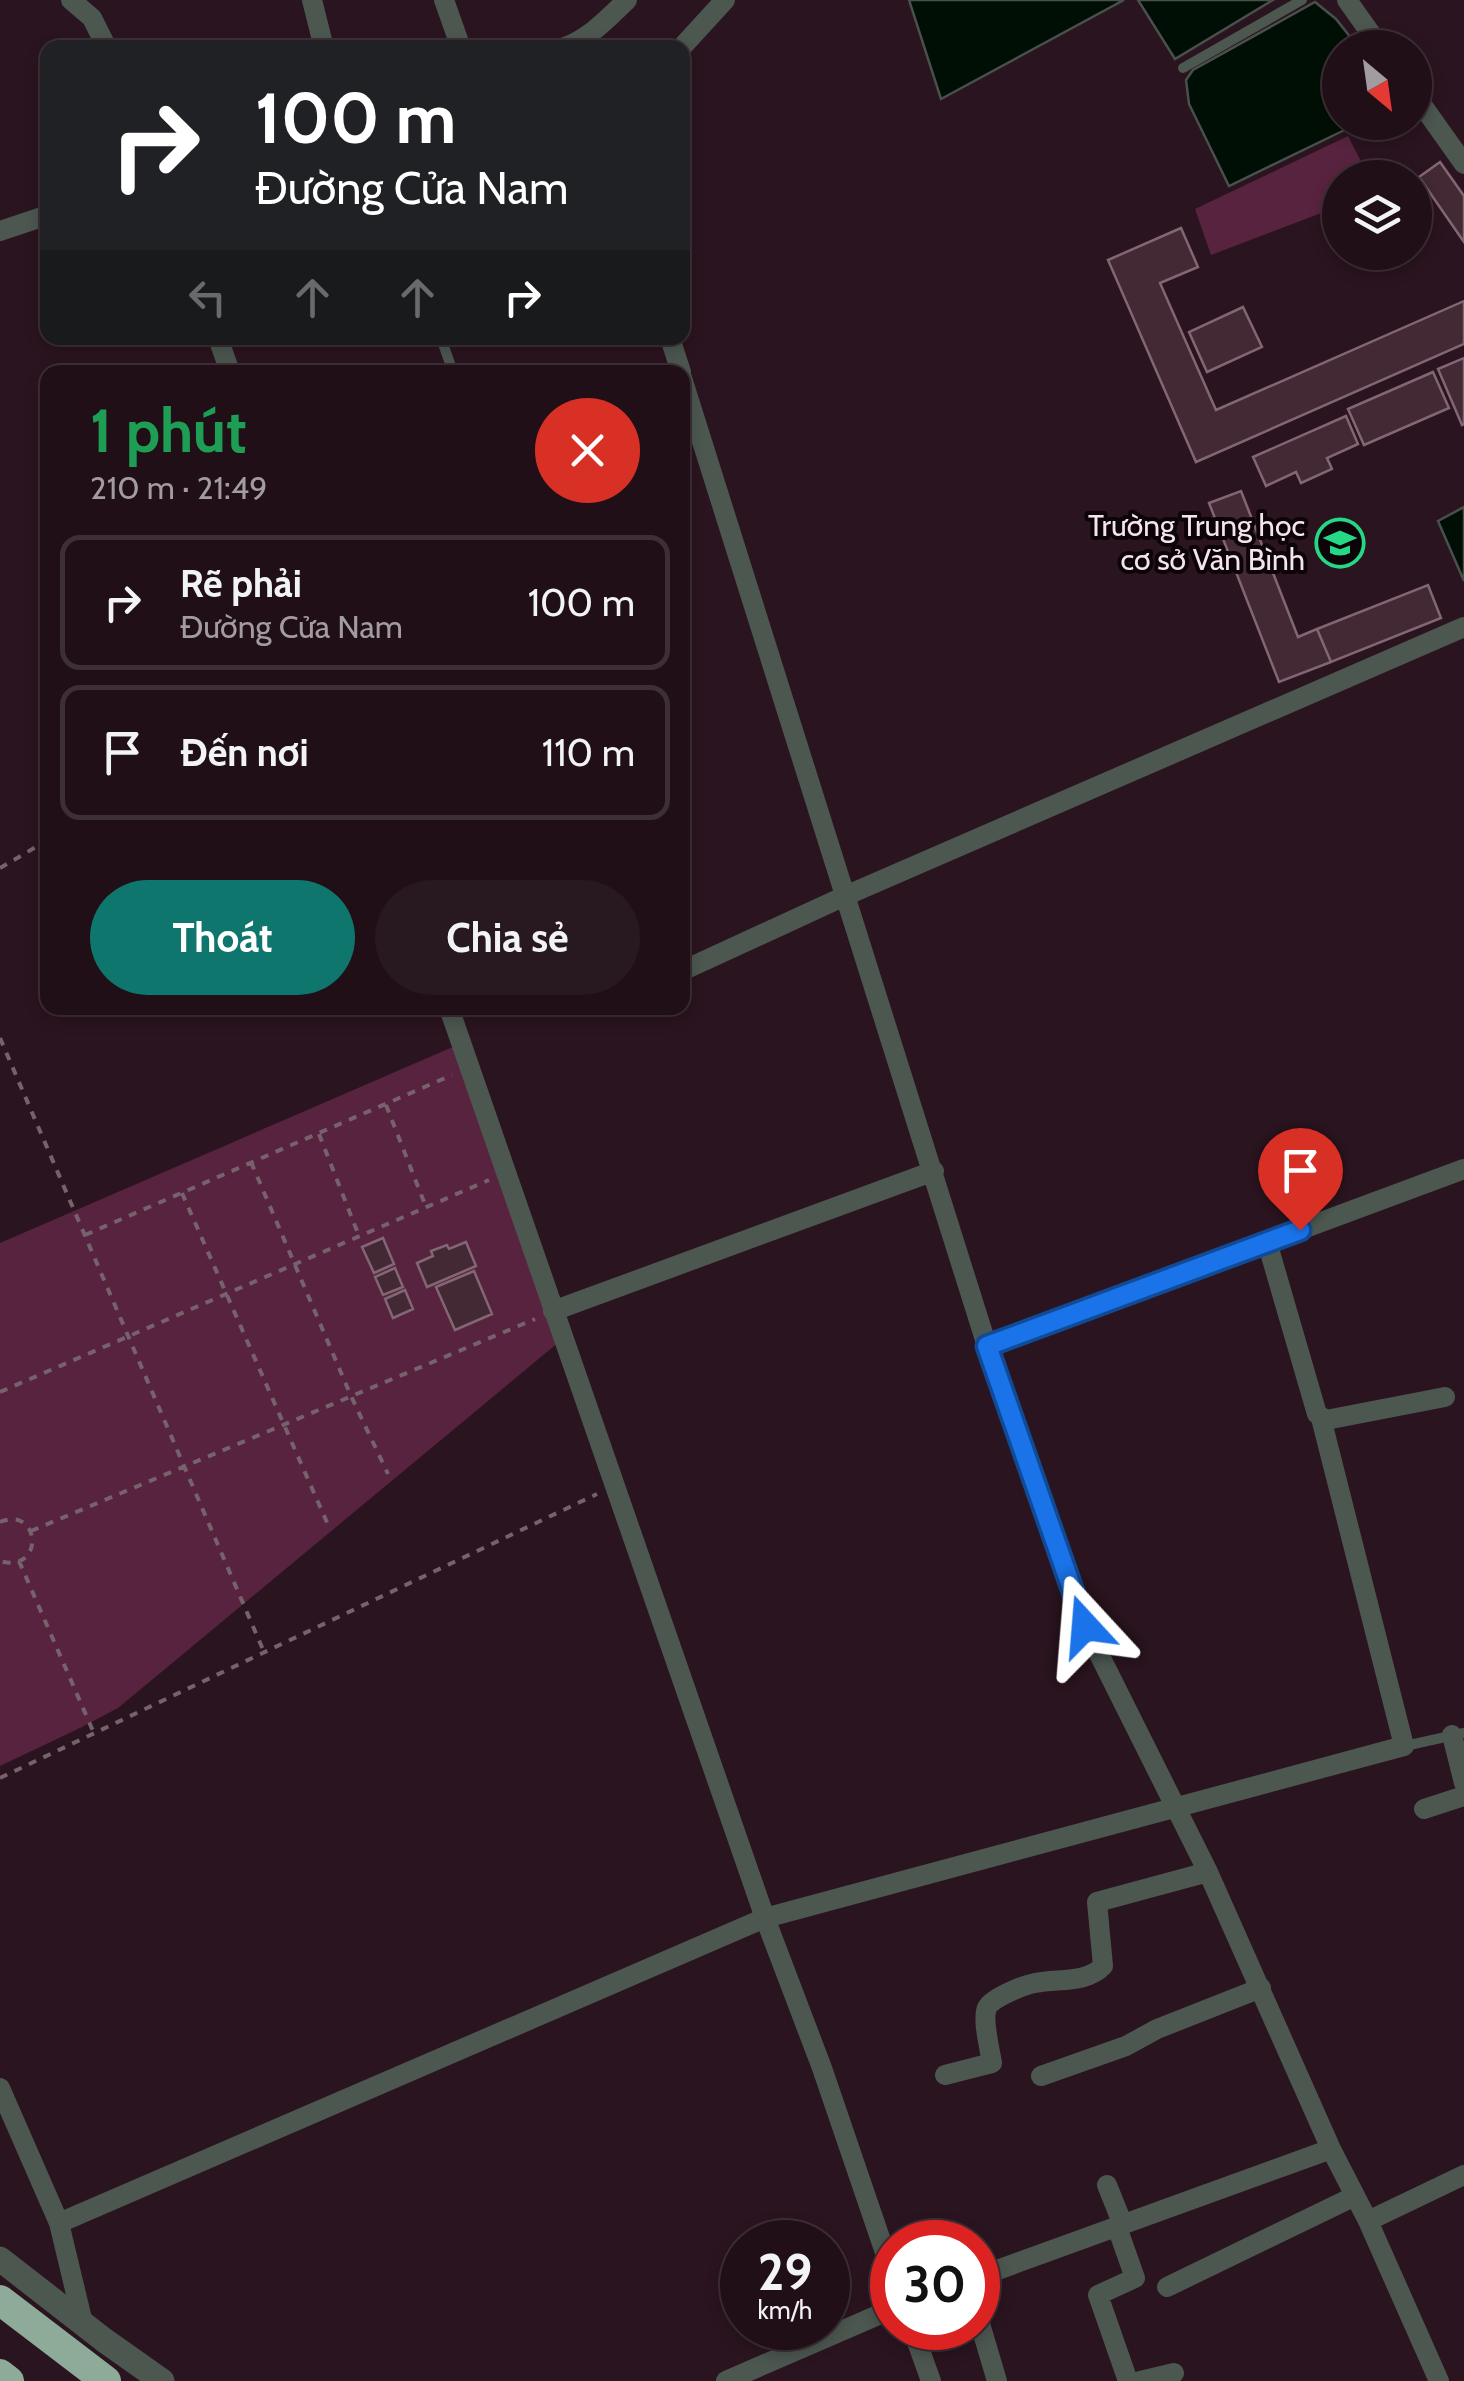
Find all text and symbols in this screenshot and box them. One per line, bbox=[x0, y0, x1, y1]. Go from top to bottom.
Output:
north arrow bbox=[1322, 30, 1432, 140]
map controls bbox=[1322, 30, 1432, 270]
text: 100 m bbox=[255, 75, 456, 161]
icon: right bbox=[90, 80, 220, 210]
button: layers bbox=[1322, 160, 1432, 270]
text: Đường Cửa Nam bbox=[255, 161, 568, 215]
icon: left bbox=[180, 270, 235, 325]
icon: ahead bbox=[285, 270, 340, 325]
icon: ahead bbox=[390, 270, 445, 325]
icon: right bbox=[495, 270, 550, 325]
text: 1 phút bbox=[90, 394, 247, 467]
button: close bbox=[535, 398, 640, 503]
text: 210 m · 21:49 bbox=[90, 468, 267, 507]
place label: Trường Trung học cơ sở Văn Bình bbox=[1088, 507, 1305, 578]
school or university icon: Trường Trung học cơ sở Văn Bình bbox=[1314, 517, 1366, 569]
text: Rẽ phải bbox=[180, 560, 302, 607]
icon: right bbox=[95, 575, 150, 630]
text: 100 m bbox=[528, 579, 635, 626]
text: Đường Cửa Nam bbox=[180, 607, 403, 646]
icon: arrive bbox=[95, 725, 150, 780]
text: Đến nơi bbox=[180, 729, 309, 776]
text: 110 m bbox=[542, 729, 635, 776]
button: Thoát bbox=[90, 880, 355, 995]
button: Chia sẻ bbox=[375, 880, 640, 995]
pin bbox=[1258, 1128, 1343, 1231]
icon: arrive bbox=[1273, 1143, 1328, 1198]
position arrow bbox=[1033, 1574, 1137, 1678]
speed limit sign: 30 bbox=[870, 2220, 1000, 2350]
text: 29 bbox=[758, 2242, 812, 2303]
text: km/h bbox=[758, 2295, 812, 2325]

